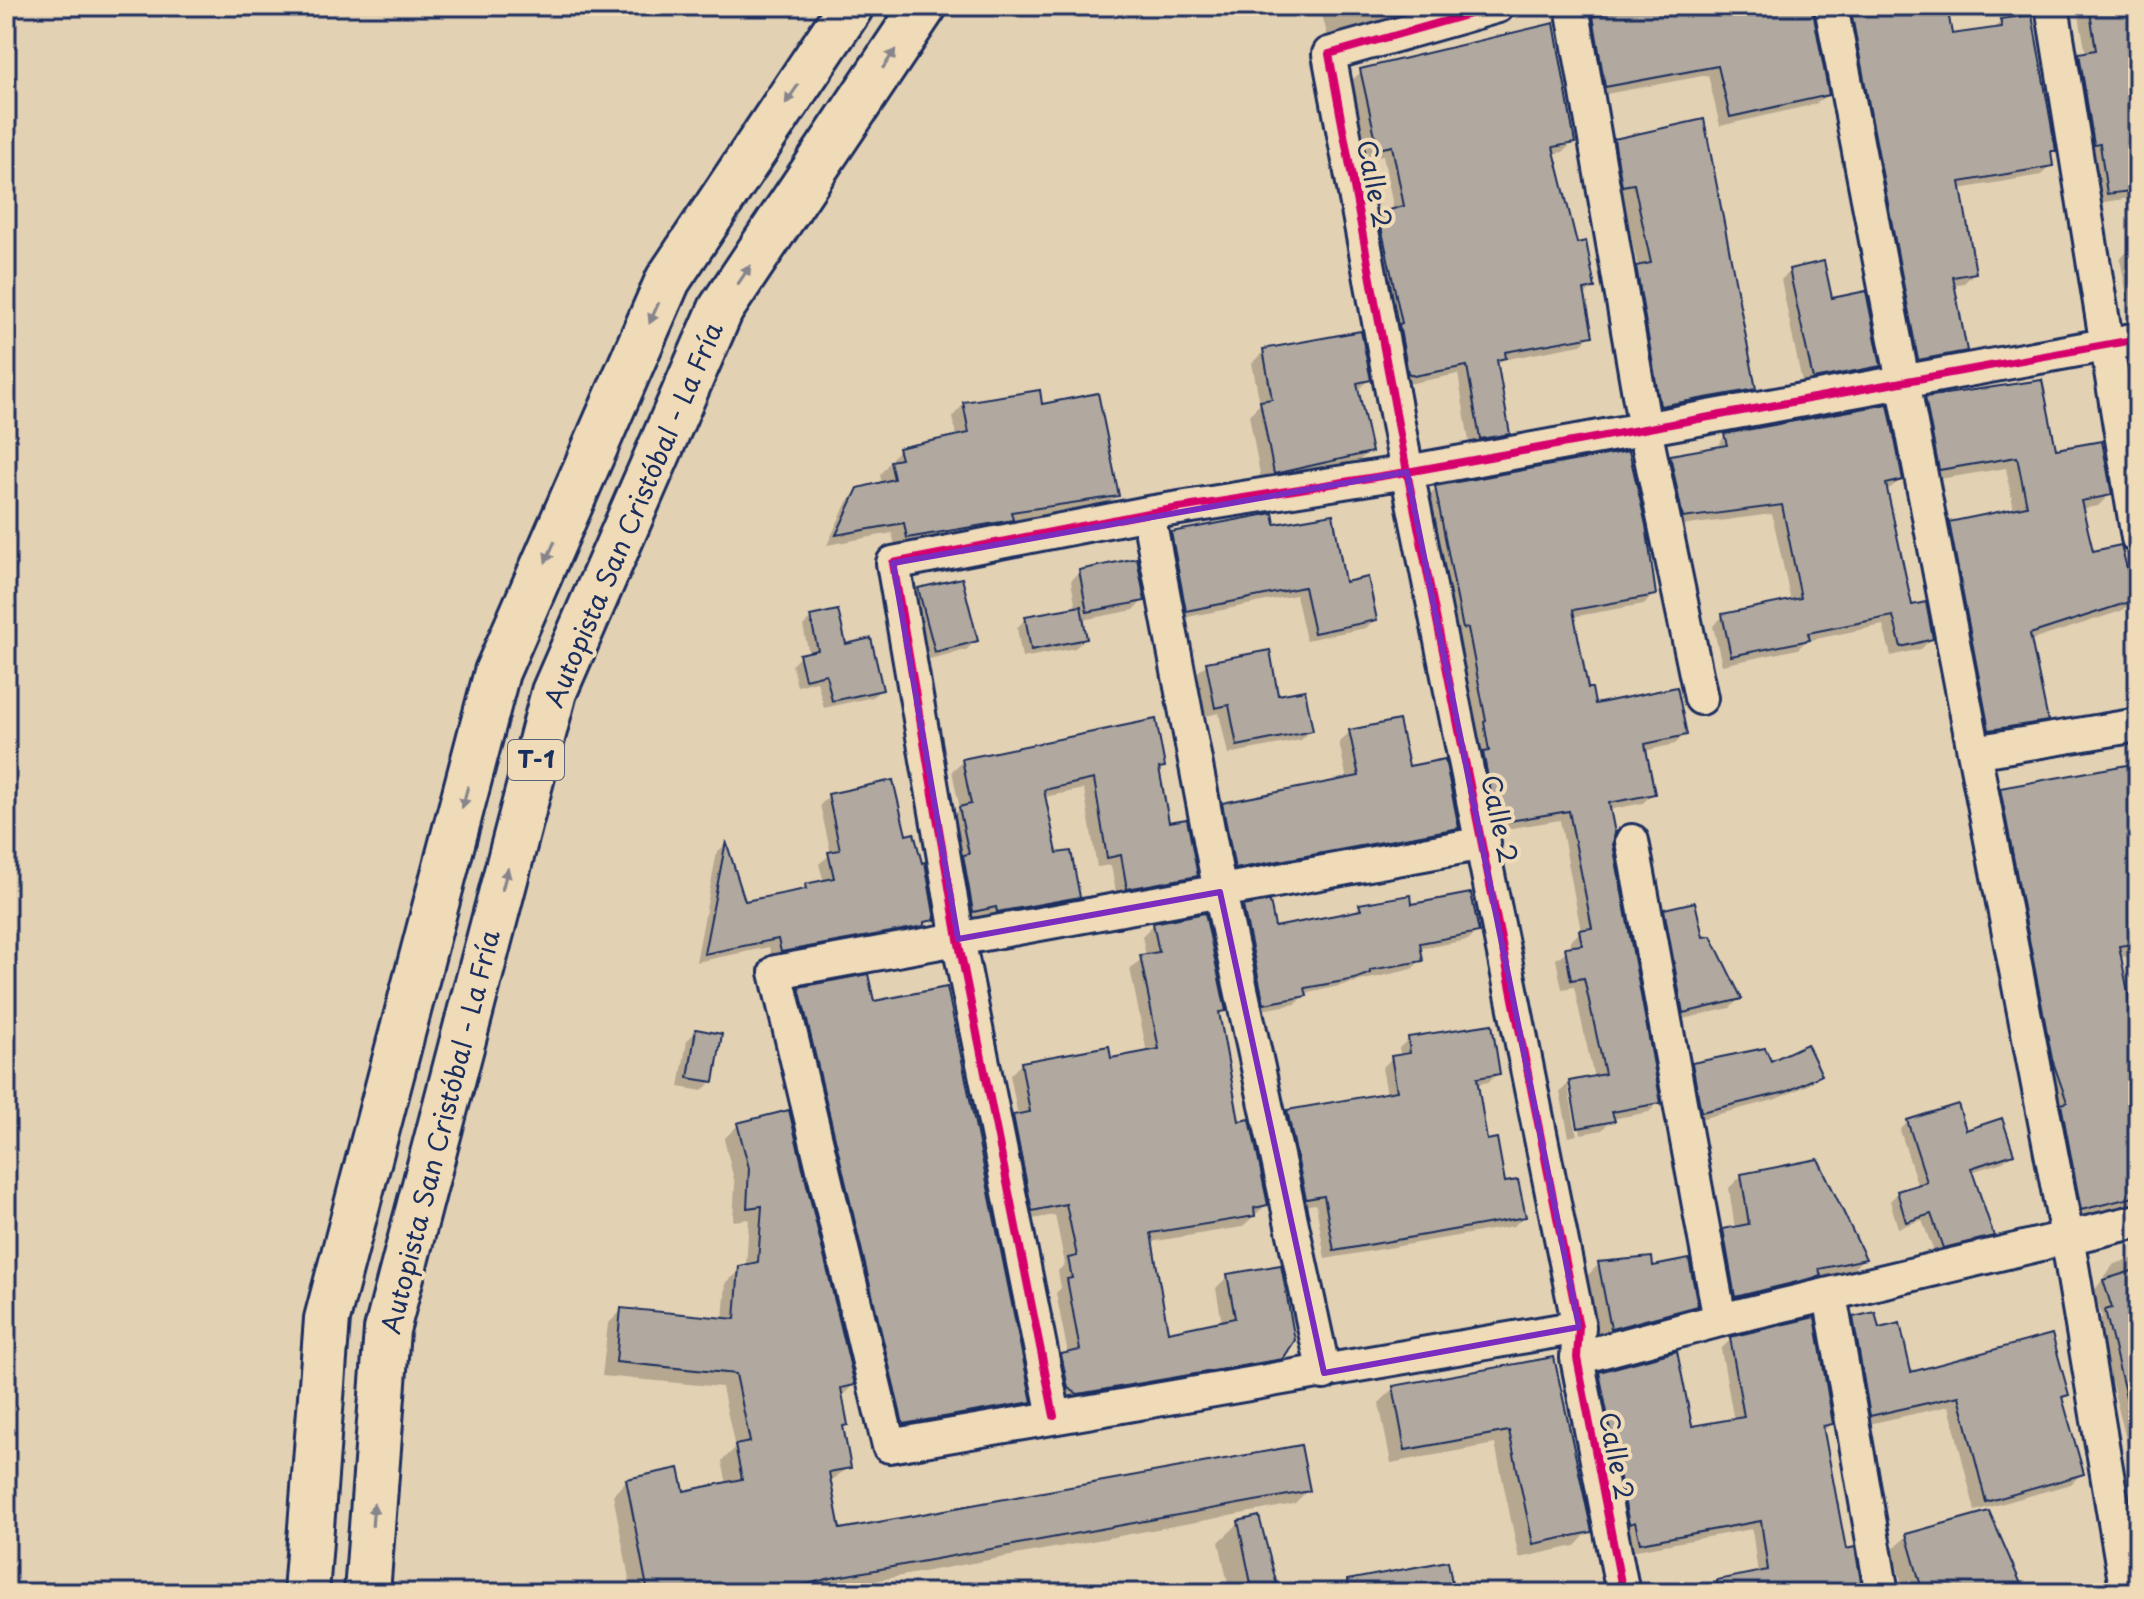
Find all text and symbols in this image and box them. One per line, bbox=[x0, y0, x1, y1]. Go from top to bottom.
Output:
one-way arrow bbox=[881, 48, 895, 70]
one-way arrow bbox=[785, 84, 800, 105]
street label: Calle 2 bbox=[1348, 136, 1403, 231]
one-way arrow bbox=[736, 264, 751, 286]
one-way arrow bbox=[647, 302, 660, 325]
street label: Autopista San Cristóbal - La Fría bbox=[534, 315, 732, 713]
one-way arrow bbox=[543, 540, 556, 564]
road number: T-1 bbox=[508, 740, 564, 780]
street label: Calle 2 bbox=[1472, 771, 1529, 866]
one-way arrow bbox=[458, 784, 470, 809]
one-way arrow bbox=[500, 866, 512, 891]
street label: Autopista San Cristóbal - La Fría bbox=[370, 925, 509, 1338]
street label: Calle 2 bbox=[1590, 1408, 1645, 1503]
one-way arrow bbox=[367, 1502, 380, 1527]

